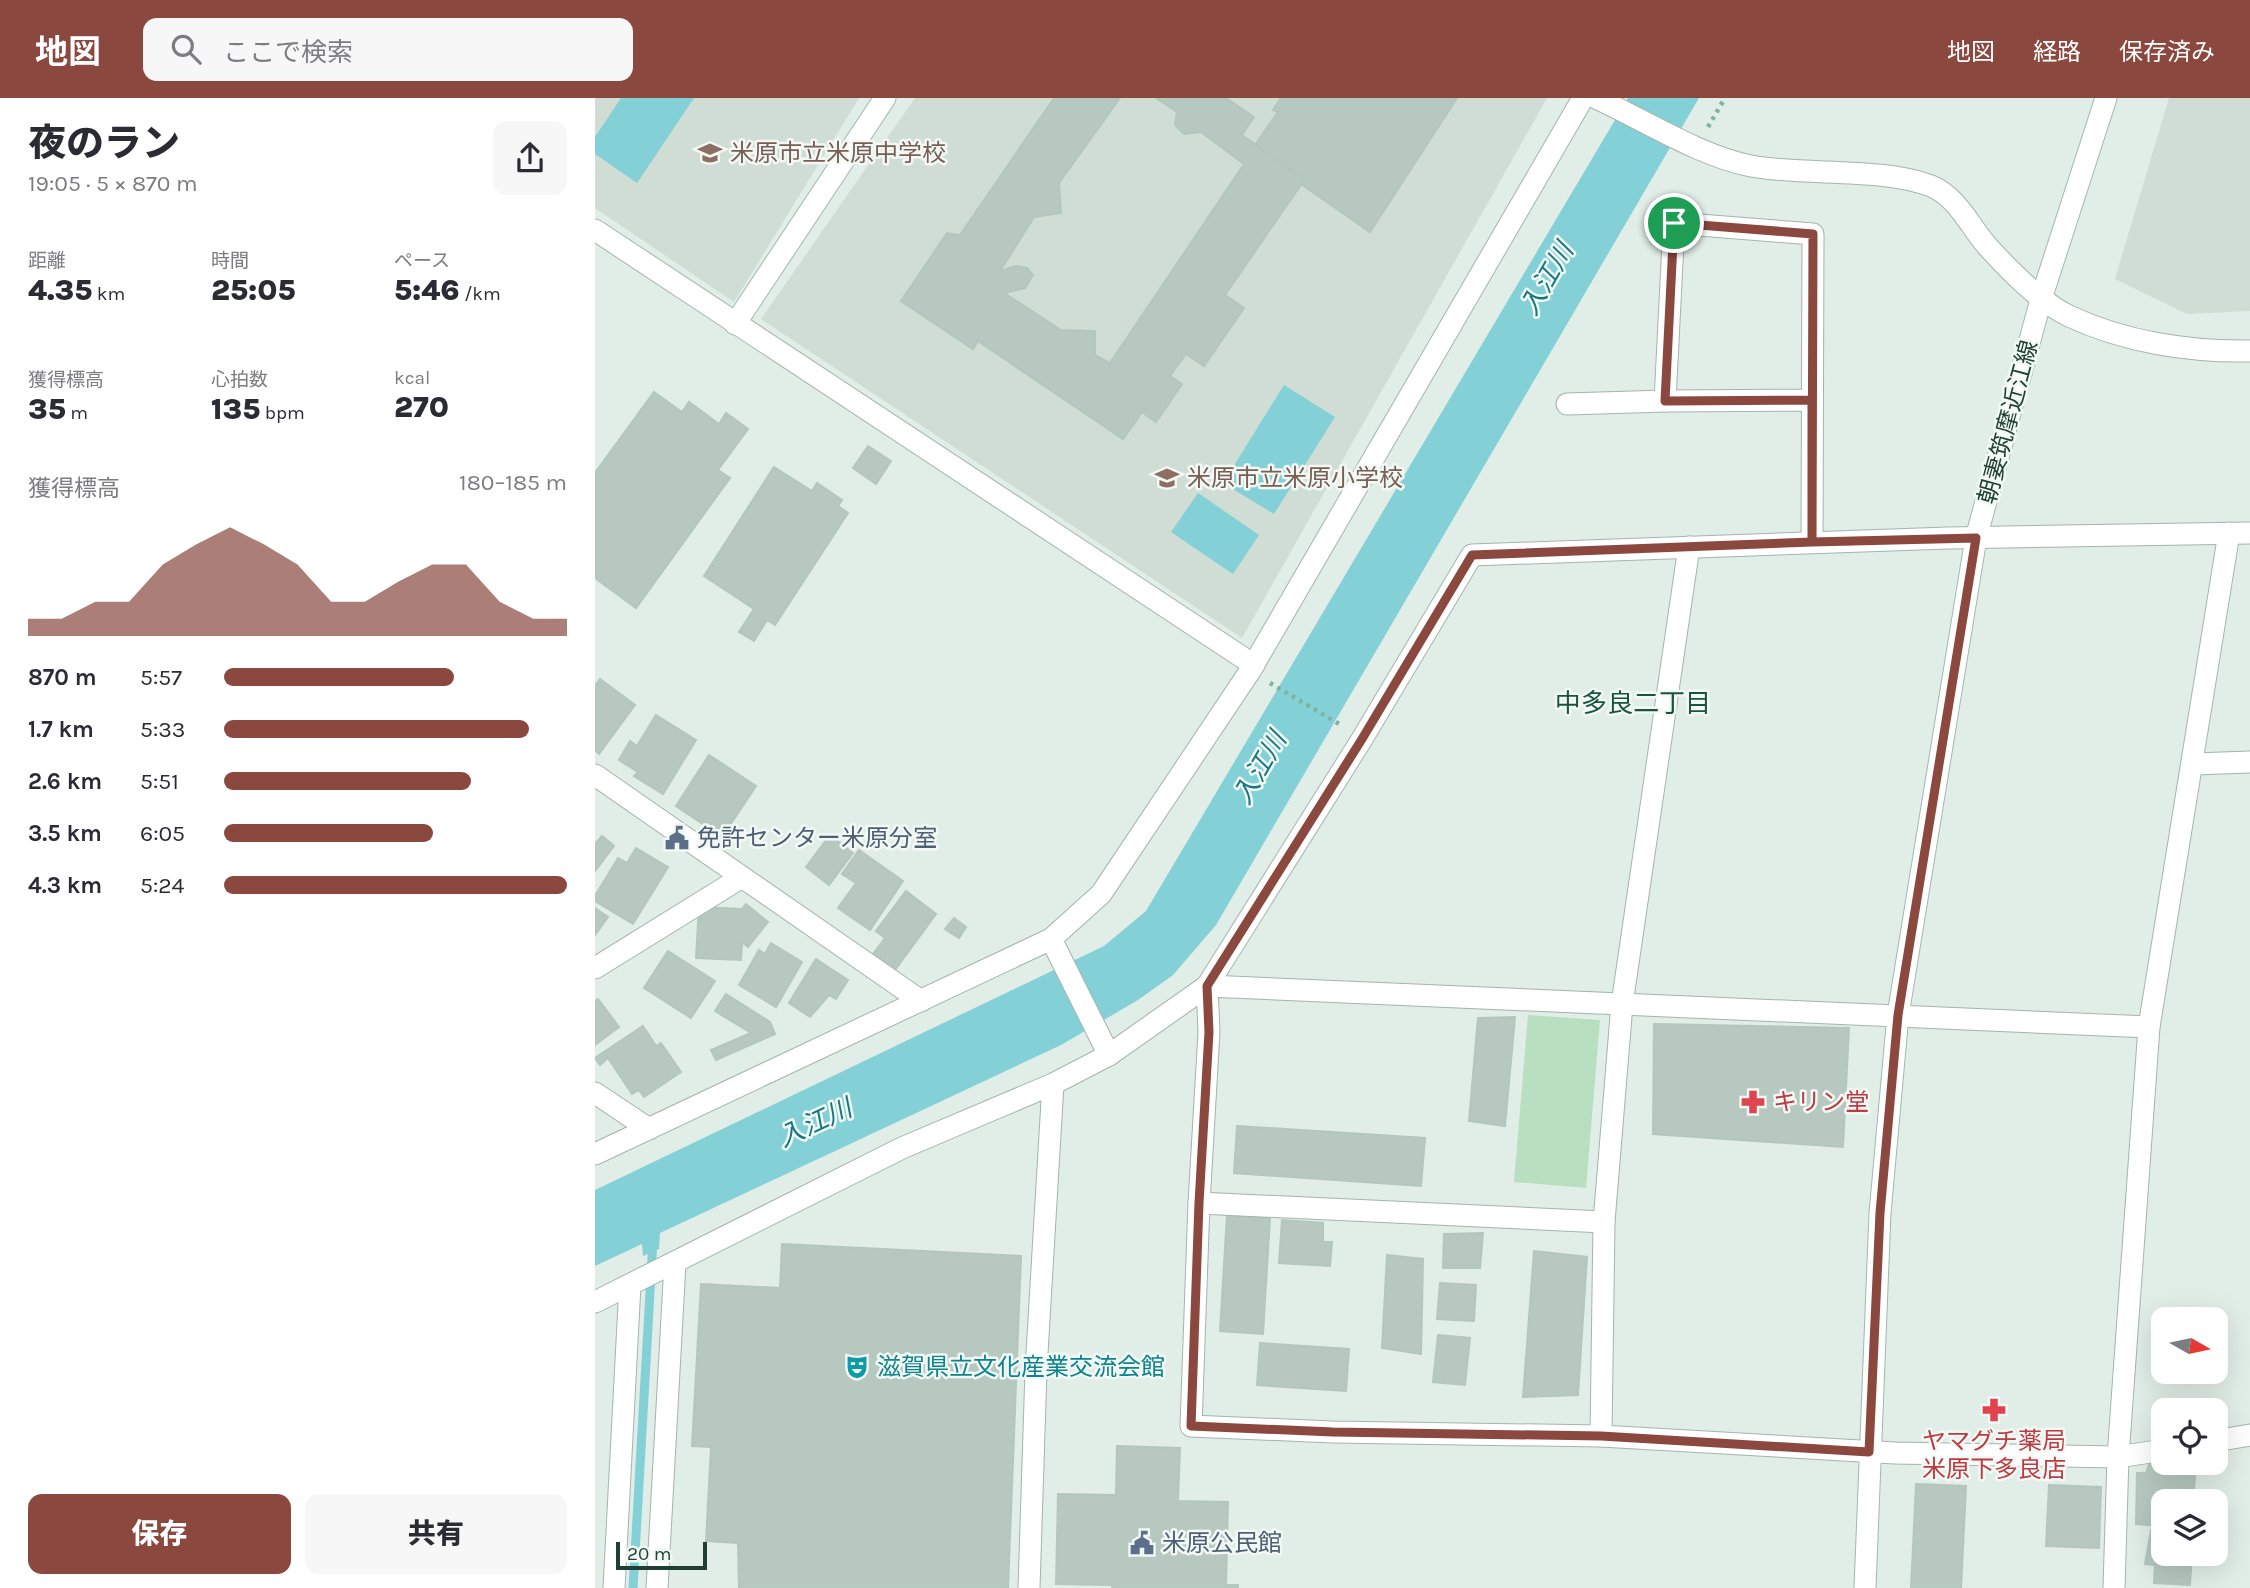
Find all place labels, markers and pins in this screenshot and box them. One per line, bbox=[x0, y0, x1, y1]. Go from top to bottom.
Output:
school or university icon: 米原市立米原中学校 bbox=[696, 139, 724, 167]
place label: 米原市立米原中学校 bbox=[730, 139, 946, 167]
pin bbox=[1644, 193, 1704, 253]
school or university icon: 米原市立米原小学校 bbox=[1153, 464, 1181, 492]
place label: 米原市立米原小学校 bbox=[1187, 464, 1403, 492]
public building icon: 免許センター米原分室 bbox=[663, 824, 691, 852]
place label: 免許センター米原分室 bbox=[697, 824, 937, 852]
pharmacy icon: キリン堂 bbox=[1739, 1088, 1767, 1116]
place label: キリン堂 bbox=[1773, 1088, 1869, 1116]
theatre icon: 滋賀県立文化産業交流会館 bbox=[843, 1353, 871, 1381]
place label: 滋賀県立文化産業交流会館 bbox=[877, 1353, 1165, 1381]
pharmacy icon: ヤマグチ薬局 米原下多良店 bbox=[1980, 1396, 2008, 1424]
place label: ヤマグチ薬局 米原下多良店 bbox=[1922, 1427, 2066, 1483]
public building icon: 米原公民館 bbox=[1128, 1529, 1156, 1557]
place label: 米原公民館 bbox=[1162, 1529, 1282, 1557]

